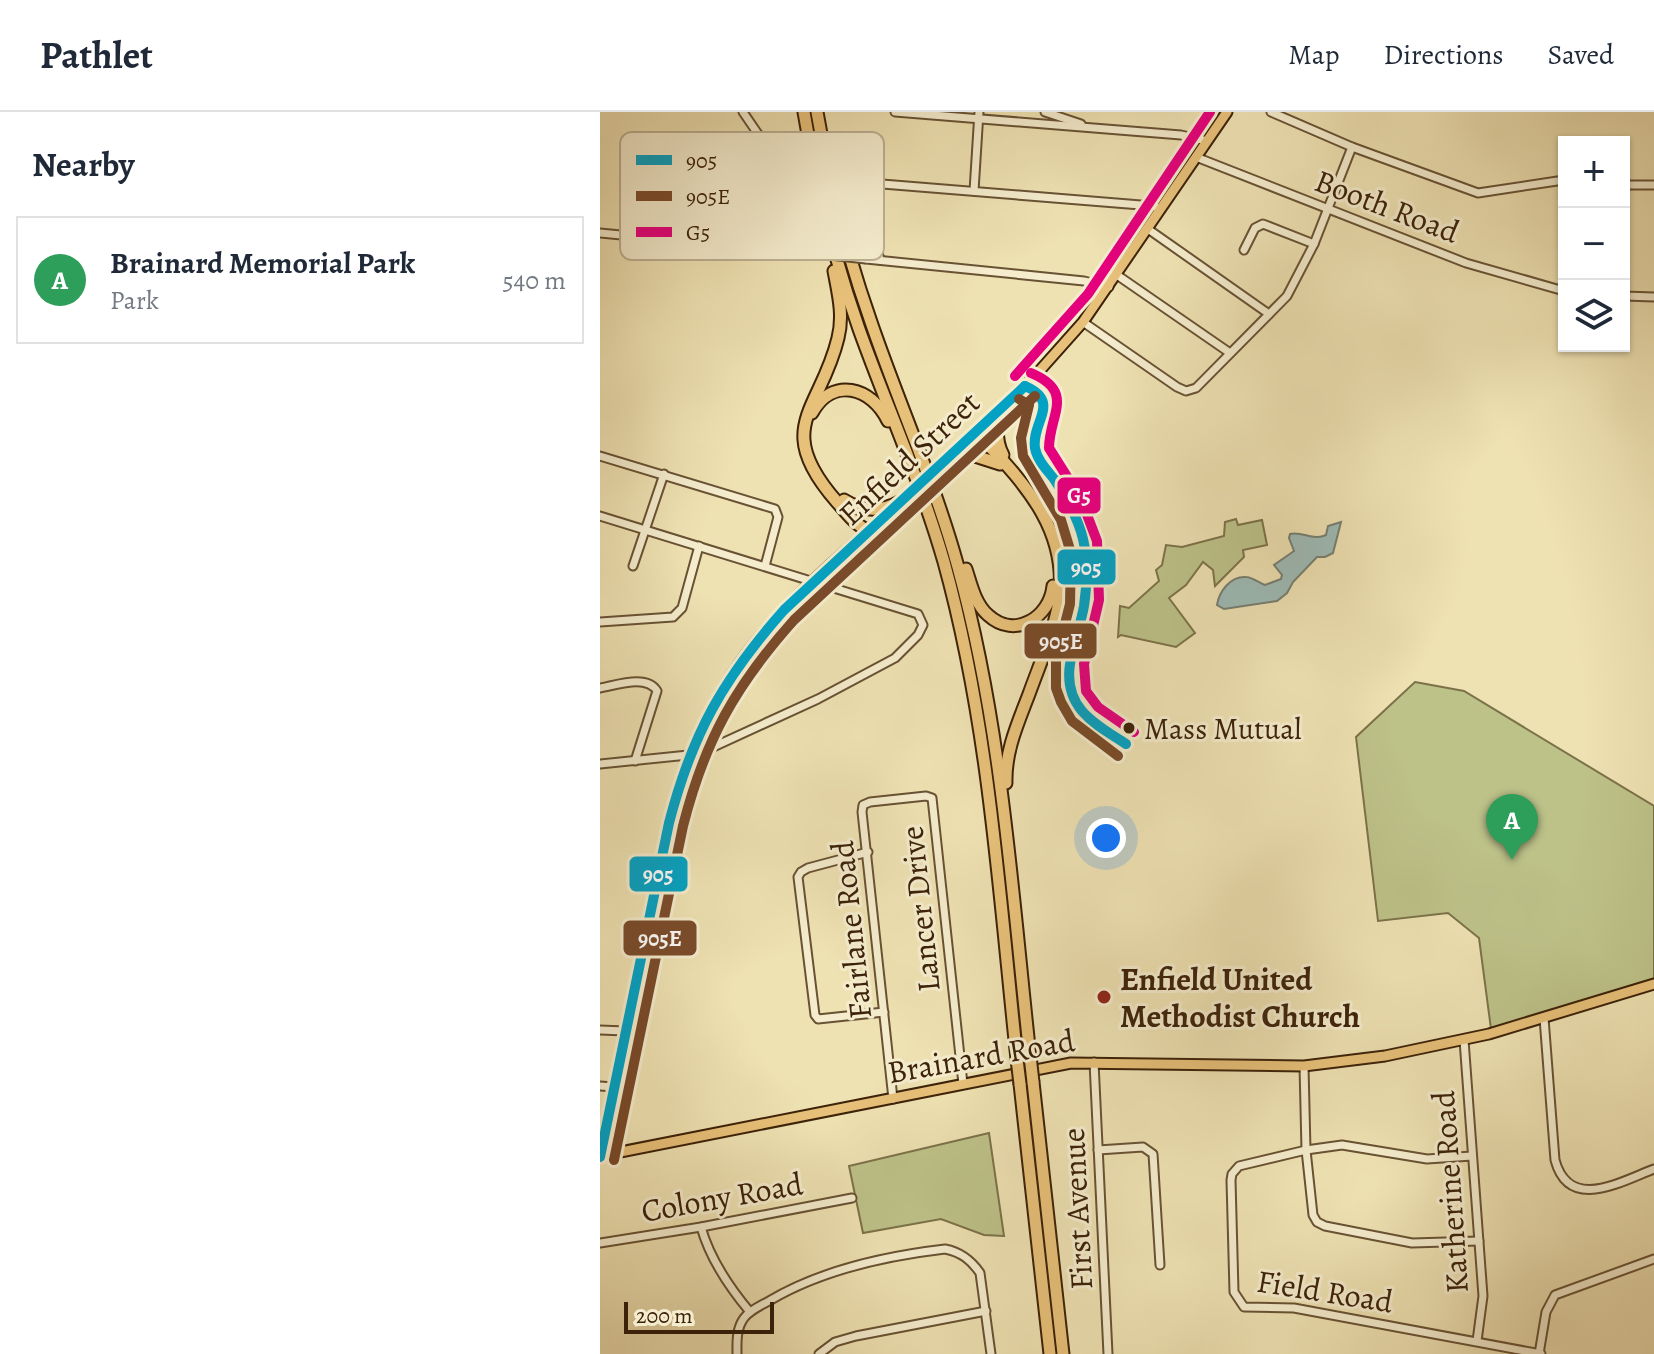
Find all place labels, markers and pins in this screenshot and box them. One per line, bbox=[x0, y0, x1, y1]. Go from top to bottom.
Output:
place label: Mass Mutual bbox=[1144, 709, 1302, 749]
marker: Mass Mutual bbox=[1121, 720, 1137, 736]
pin: A bbox=[1486, 794, 1538, 860]
place label: Enfield United Methodist Church bbox=[1120, 957, 1360, 1038]
marker: Enfield United Methodist Church bbox=[1095, 988, 1113, 1006]

